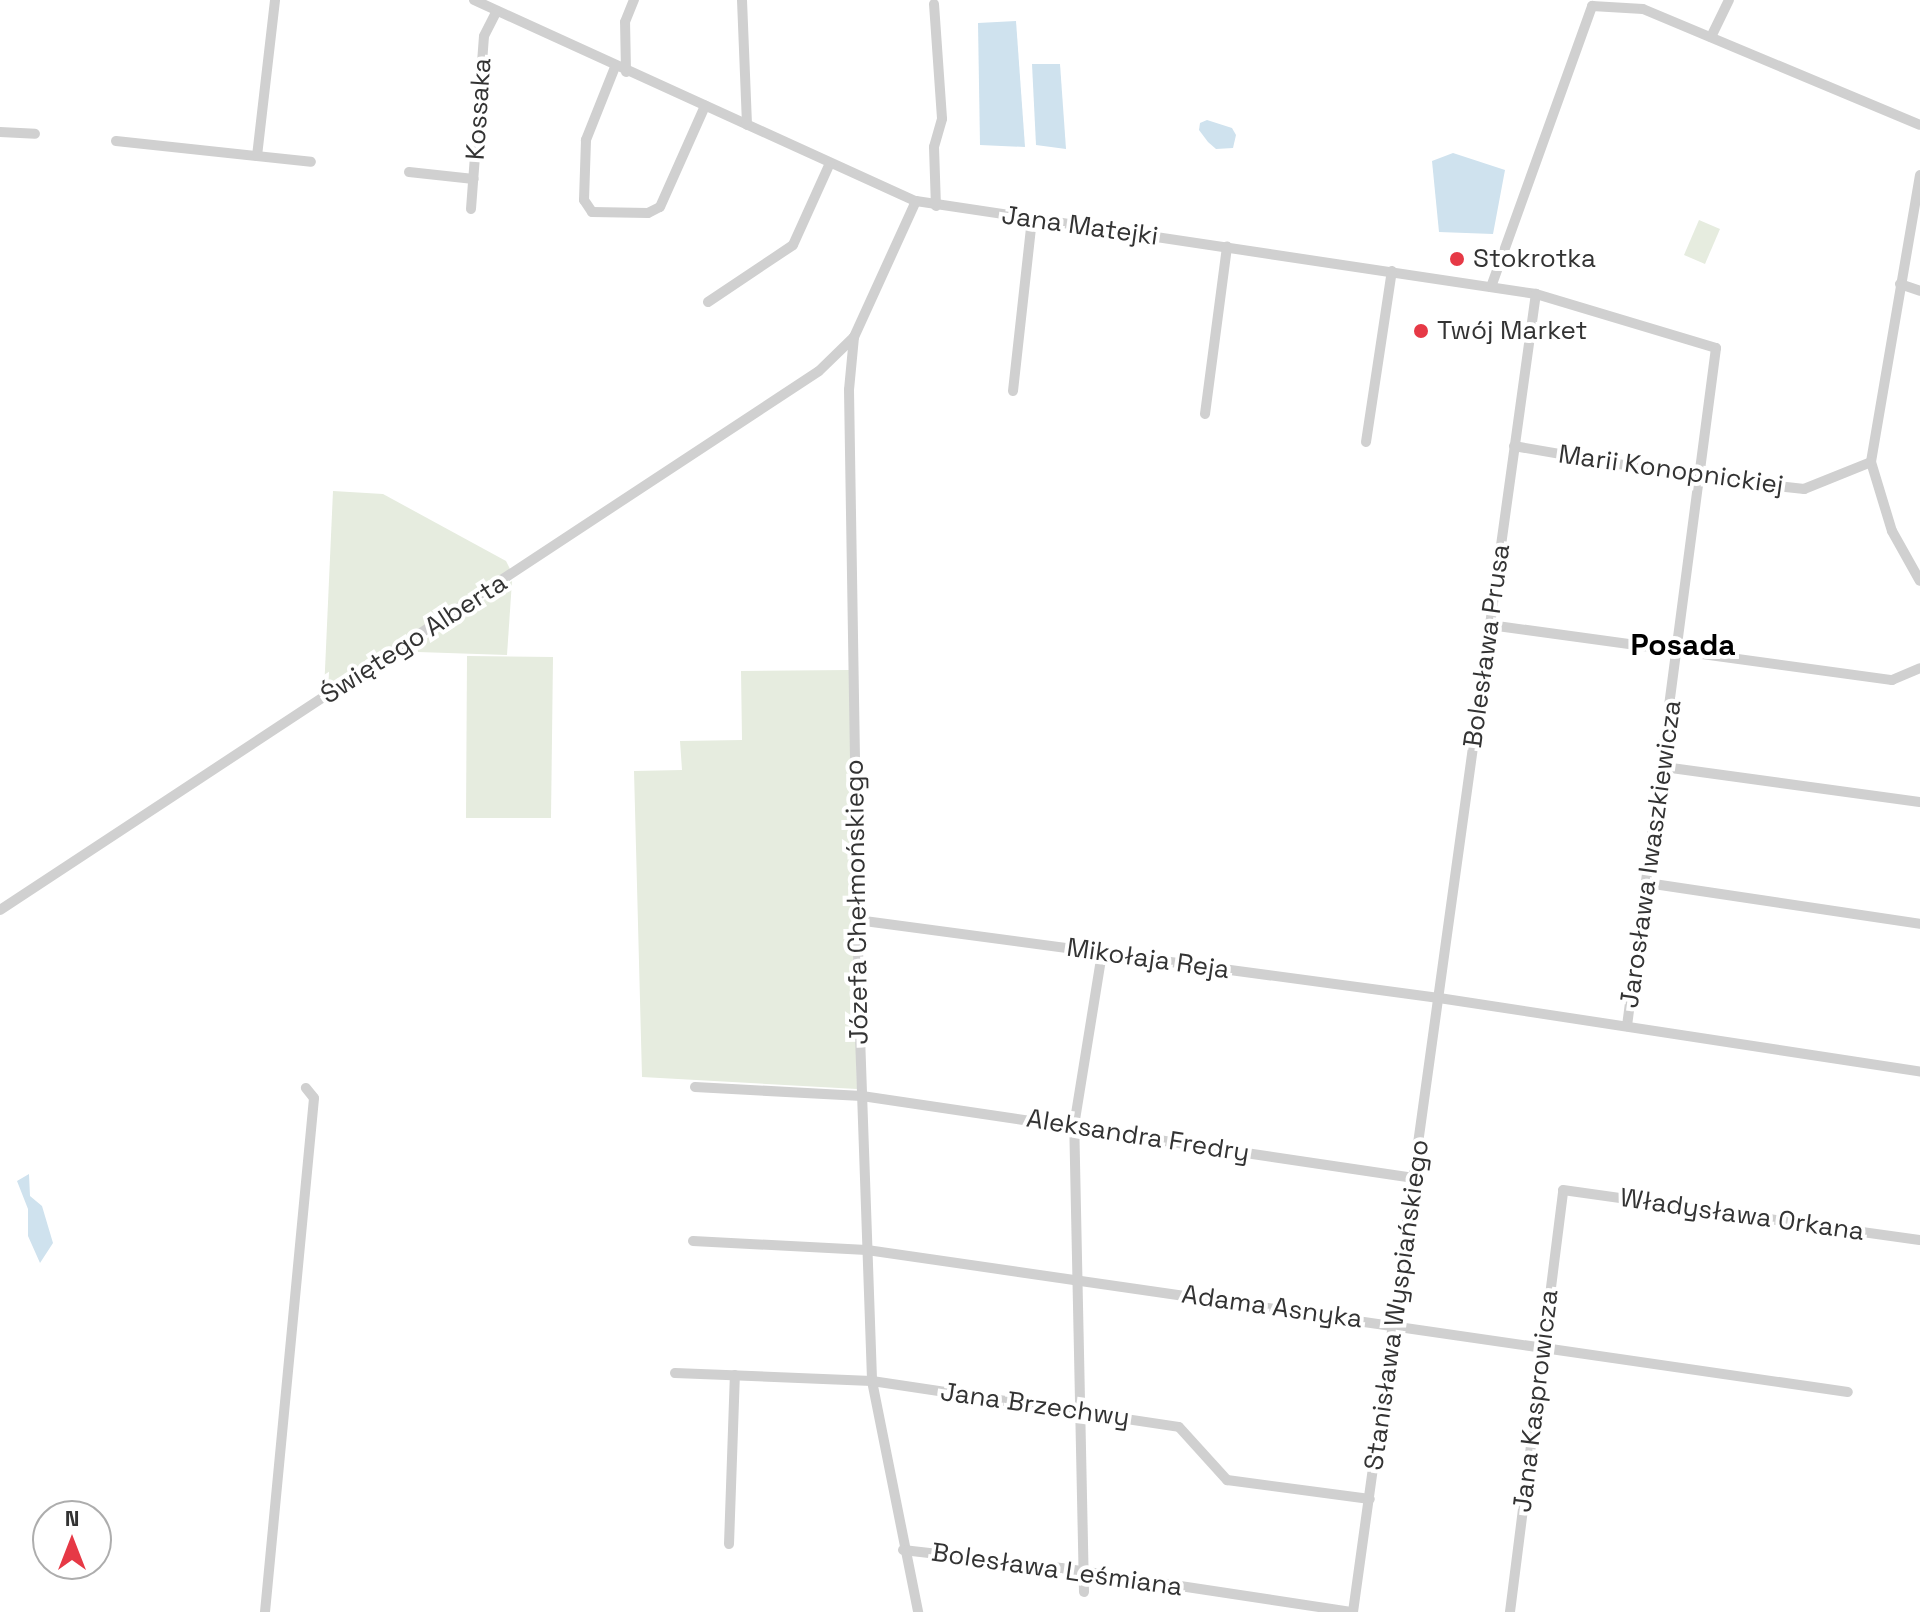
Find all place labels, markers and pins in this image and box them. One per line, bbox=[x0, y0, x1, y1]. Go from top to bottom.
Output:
place label: Stokrotka bbox=[1473, 243, 1596, 275]
marker: Stokrotka bbox=[1448, 250, 1466, 268]
place label: Twój Market bbox=[1437, 315, 1587, 347]
marker: Twój Market bbox=[1412, 322, 1430, 340]

